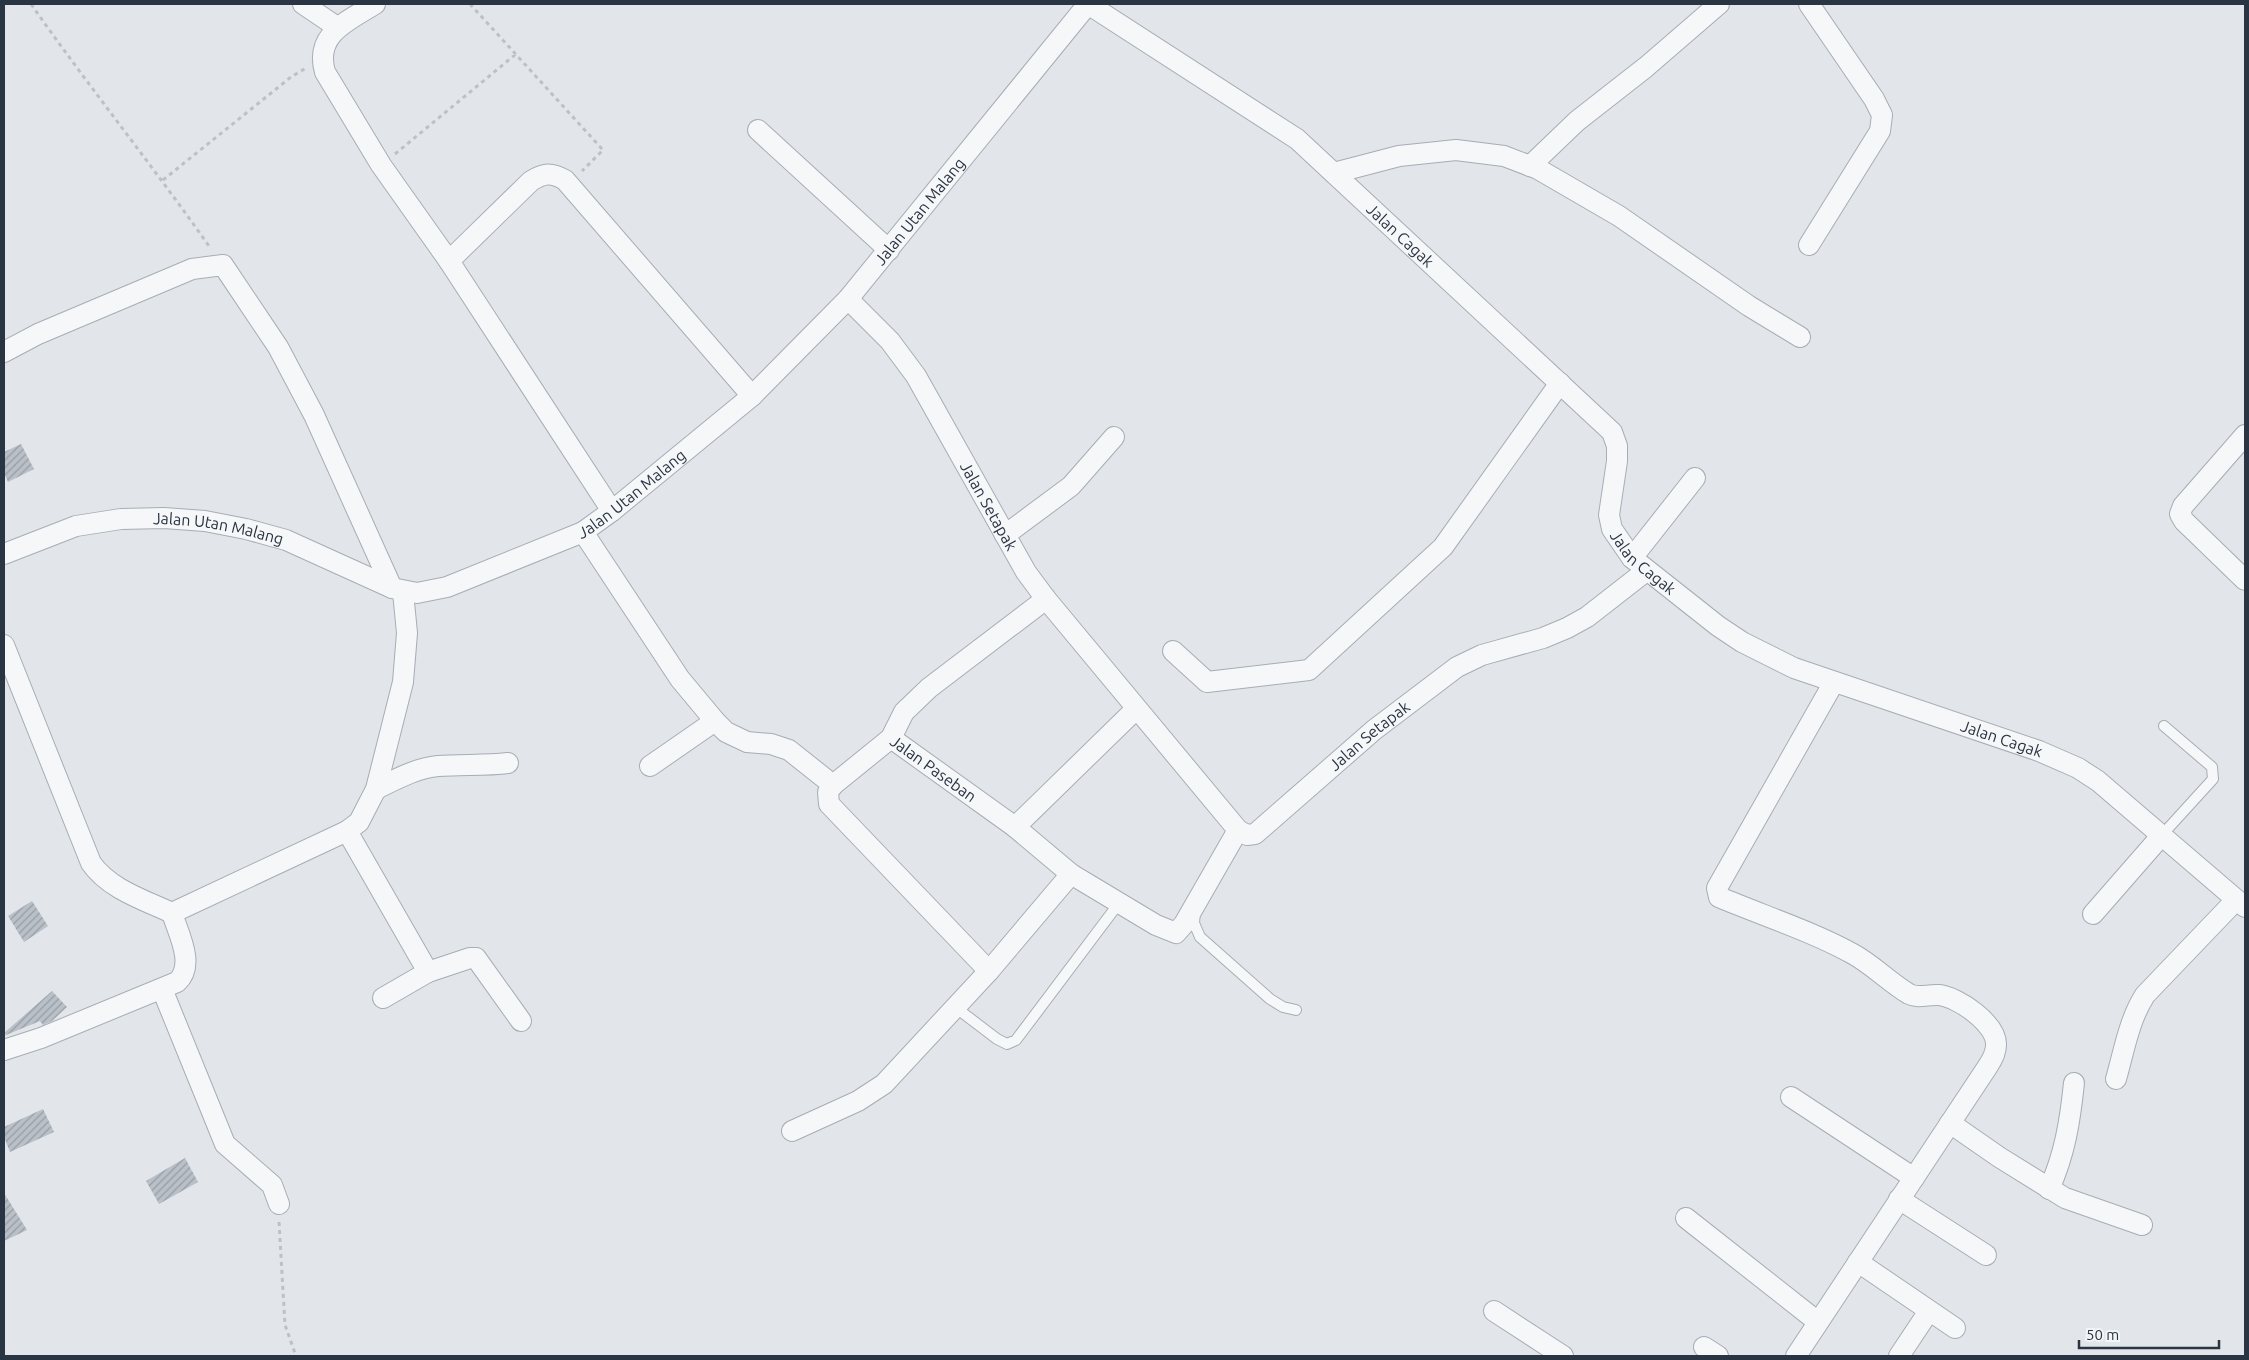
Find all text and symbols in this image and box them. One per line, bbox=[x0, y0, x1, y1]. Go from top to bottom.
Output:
street label: Jalan Utan Malang bbox=[871, 154, 968, 268]
street label: Jalan Cagak bbox=[1363, 200, 1438, 271]
street label: Jalan Utan Malang bbox=[575, 446, 689, 542]
street label: Jalan Setapak bbox=[957, 458, 1021, 553]
street label: Jalan Utan Malang bbox=[153, 509, 286, 548]
street label: Jalan Cagak bbox=[1607, 527, 1680, 598]
street label: Jalan Setapak bbox=[1326, 697, 1413, 774]
street label: Jalan Cagak bbox=[1959, 716, 2045, 761]
street label: Jalan Paseban bbox=[887, 731, 980, 805]
scale bar bbox=[2079, 1318, 2219, 1350]
text: 50 m bbox=[2086, 1326, 2119, 1343]

